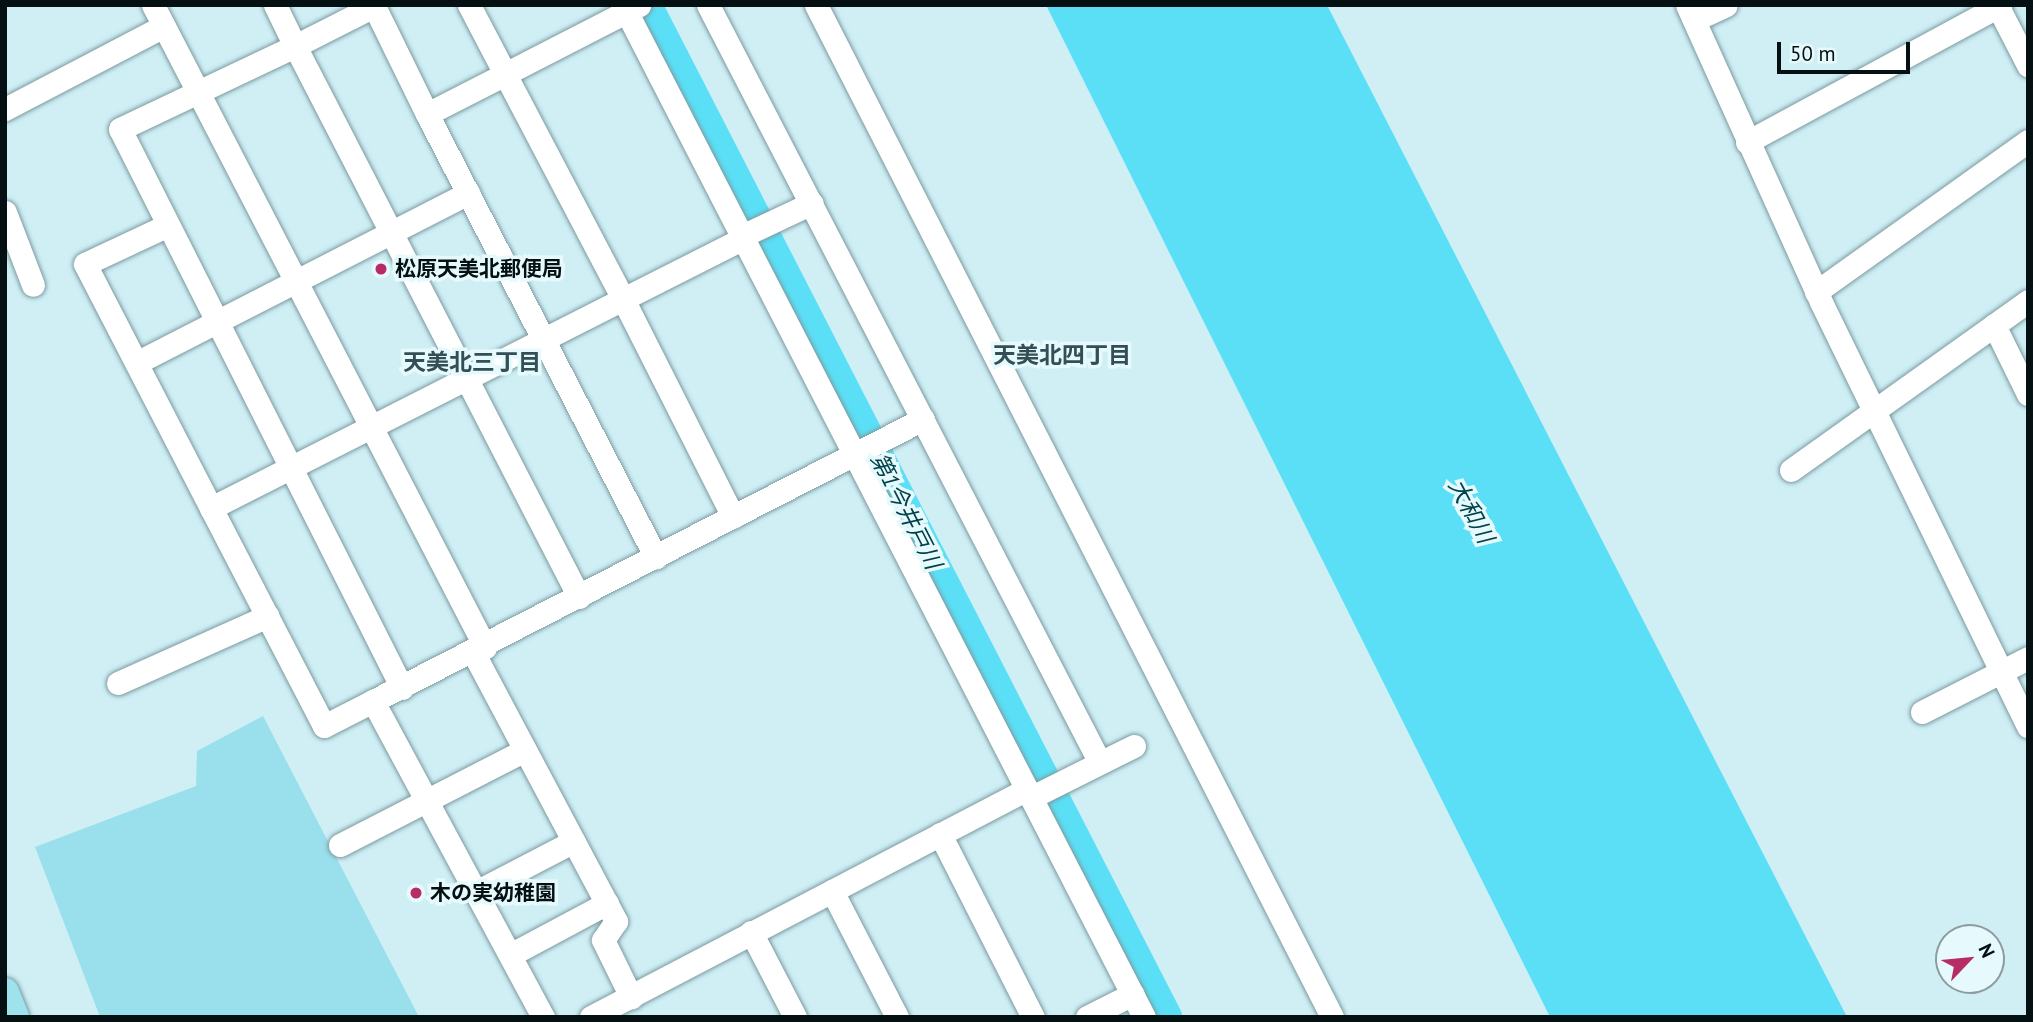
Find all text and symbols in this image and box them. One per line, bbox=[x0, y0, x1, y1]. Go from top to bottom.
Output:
scale bar bbox=[1781, 28, 1914, 72]
text: 50 m bbox=[1790, 40, 1836, 67]
place label: 松原天美北郵便局 bbox=[395, 256, 563, 282]
marker: 松原天美北郵便局 bbox=[373, 261, 389, 277]
district label: 天美北四丁目 bbox=[993, 341, 1131, 369]
district label: 天美北三丁目 bbox=[403, 348, 541, 376]
water label: 第1今井戸川 bbox=[865, 448, 947, 574]
water label: 大和川 bbox=[1443, 474, 1499, 548]
place label: 木の実幼稚園 bbox=[430, 880, 556, 906]
marker: 木の実幼稚園 bbox=[408, 885, 424, 901]
north arrow bbox=[1935, 924, 2005, 994]
text: N bbox=[1974, 940, 2001, 962]

